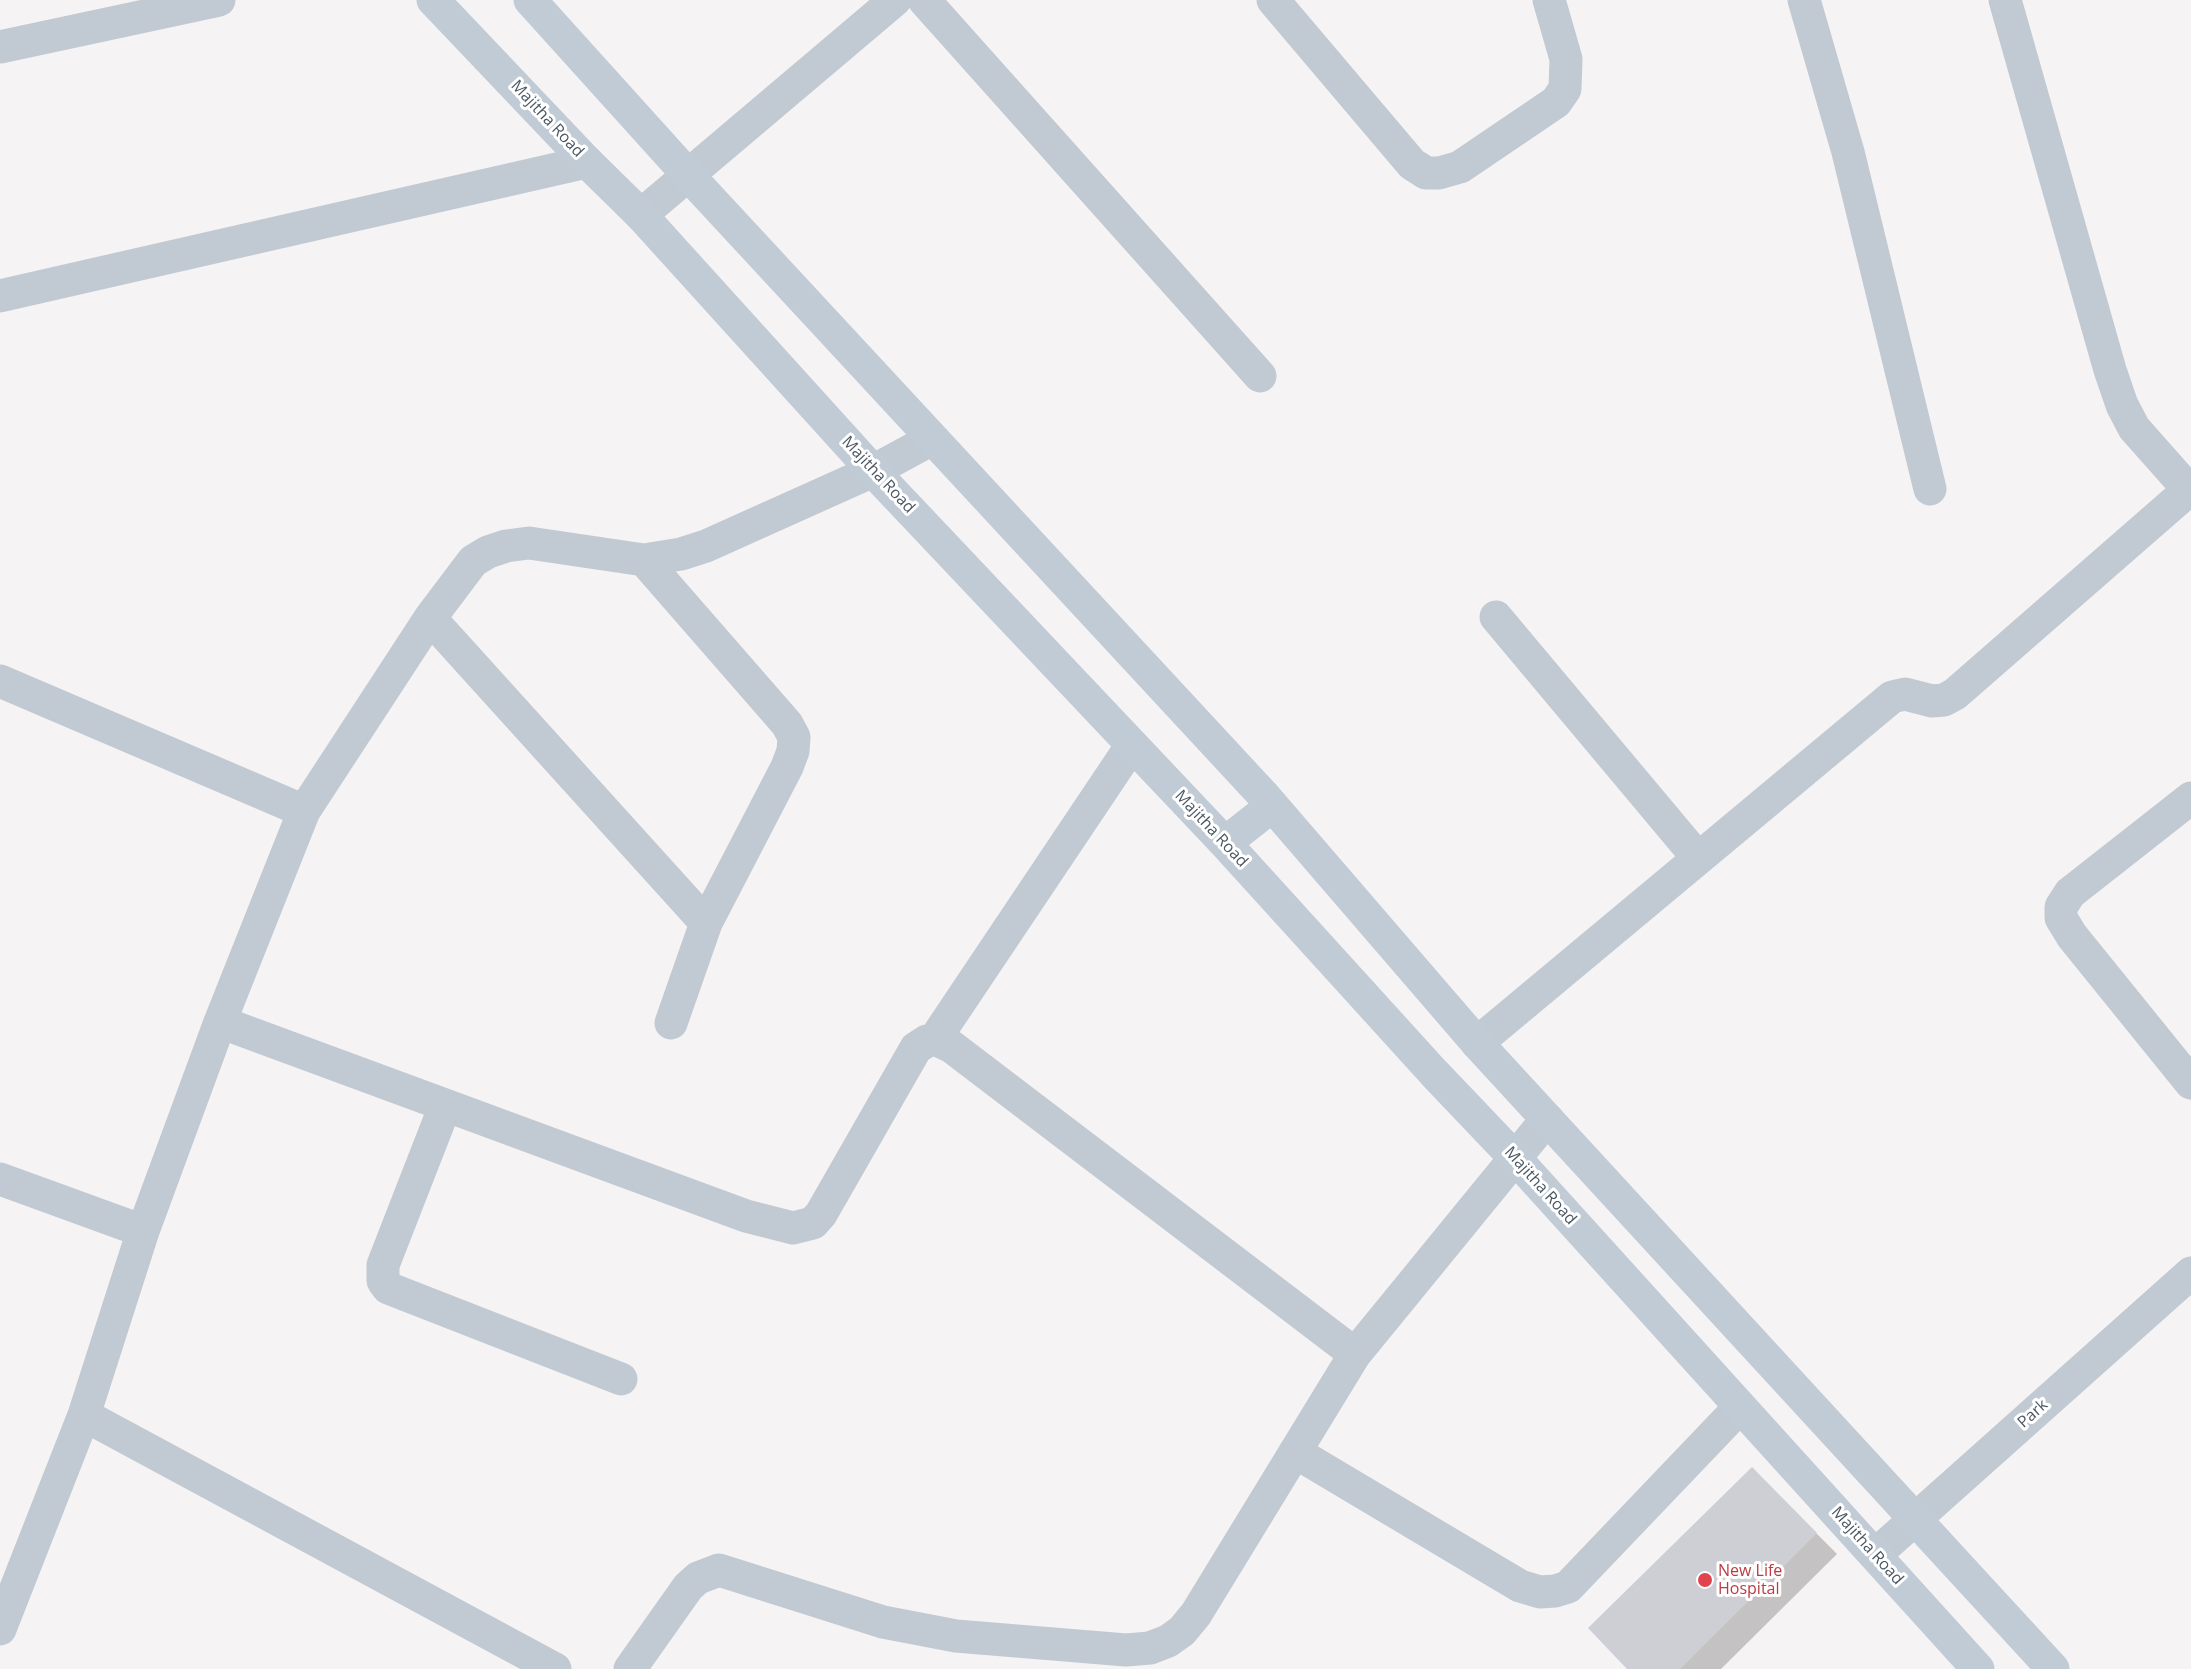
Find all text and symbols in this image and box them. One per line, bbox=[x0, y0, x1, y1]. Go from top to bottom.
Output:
street label: Majitha Road bbox=[507, 77, 587, 161]
street label: Majitha Road bbox=[838, 433, 918, 517]
street label: Majitha Road bbox=[1171, 787, 1251, 871]
street label: Majitha Road bbox=[1500, 1143, 1580, 1229]
street label: Park bbox=[2014, 1396, 2052, 1432]
street label: Majitha Road bbox=[1827, 1503, 1907, 1589]
place label: New Life Hospital bbox=[1718, 1561, 1782, 1599]
marker: New Life Hospital bbox=[1696, 1571, 1714, 1589]

